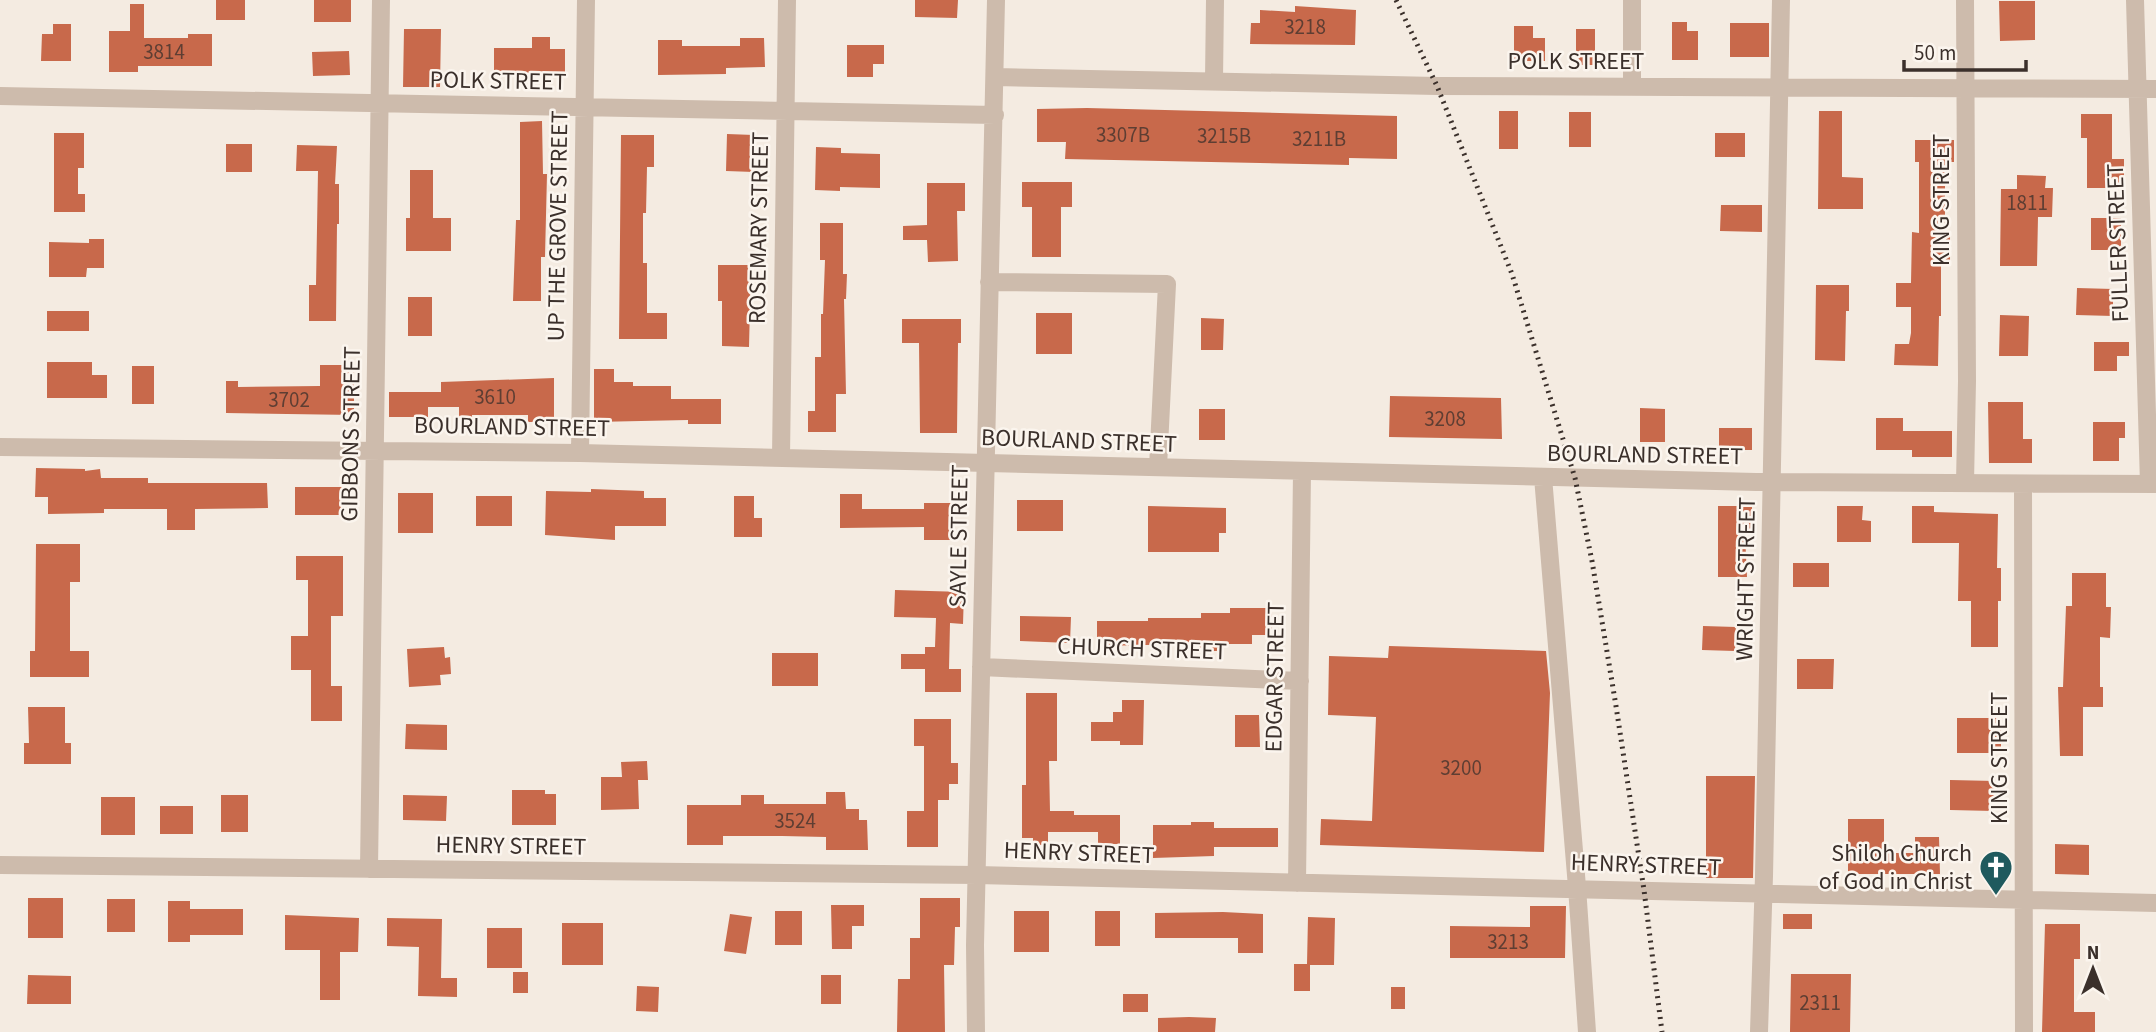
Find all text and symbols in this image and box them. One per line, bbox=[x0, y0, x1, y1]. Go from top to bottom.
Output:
house number: 3218 bbox=[1284, 12, 1326, 42]
scale bar bbox=[1904, 28, 2026, 72]
house number: 3814 bbox=[143, 37, 185, 67]
text: 50 m bbox=[1914, 38, 1956, 68]
street label: POLK STREET bbox=[1508, 44, 1645, 79]
street label: POLK STREET bbox=[429, 62, 567, 100]
street label: UP THE GROVE STREET bbox=[538, 110, 578, 342]
house number: 3307B bbox=[1096, 120, 1150, 150]
house number: 3215B bbox=[1197, 121, 1251, 151]
house number: 3211B bbox=[1292, 124, 1346, 154]
street label: ROSEMARY STREET bbox=[740, 131, 778, 325]
street label: KING STREET bbox=[1924, 134, 1959, 266]
street label: FULLER STREET bbox=[2098, 163, 2138, 323]
house number: 1811 bbox=[2006, 188, 2048, 218]
street label: GIBBONS STREET bbox=[332, 346, 370, 522]
house number: 3610 bbox=[474, 382, 516, 412]
house number: 3702 bbox=[268, 385, 310, 415]
house number: 3208 bbox=[1424, 404, 1466, 434]
street label: BOURLAND STREET bbox=[414, 408, 610, 446]
street label: BOURLAND STREET bbox=[980, 420, 1178, 462]
street label: BOURLAND STREET bbox=[1547, 436, 1743, 474]
street label: SAYLE STREET bbox=[940, 464, 978, 608]
street label: WRIGHT STREET bbox=[1727, 497, 1765, 661]
street label: EDGAR STREET bbox=[1256, 601, 1294, 753]
street label: CHURCH STREET bbox=[1057, 629, 1228, 669]
street label: KING STREET bbox=[1982, 692, 2017, 824]
house number: 3200 bbox=[1440, 753, 1482, 783]
house number: 3524 bbox=[774, 806, 816, 836]
street label: HENRY STREET bbox=[435, 827, 587, 865]
street label: HENRY STREET bbox=[1003, 833, 1155, 873]
place label: Shiloh Church of God in Christ bbox=[1819, 836, 1972, 899]
street label: HENRY STREET bbox=[1570, 845, 1722, 885]
church icon: Shiloh Church of God in Christ bbox=[1977, 848, 2015, 897]
house number: 3213 bbox=[1487, 927, 1529, 957]
north arrow bbox=[2058, 934, 2128, 1004]
text: N bbox=[2087, 940, 2099, 967]
house number: 2311 bbox=[1799, 988, 1841, 1018]

